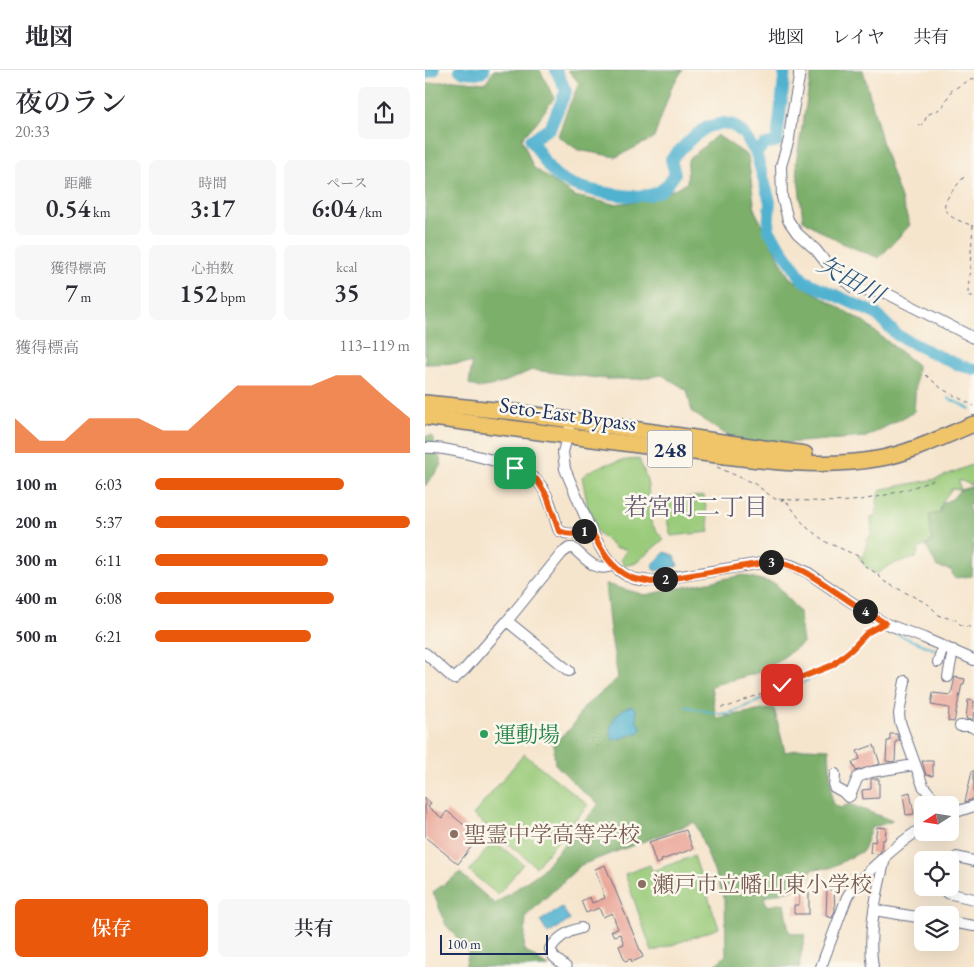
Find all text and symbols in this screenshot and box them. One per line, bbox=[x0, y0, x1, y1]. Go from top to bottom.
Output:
text: 地図 bbox=[25, 21, 73, 52]
text: 地図 bbox=[768, 25, 804, 48]
text: レイヤ bbox=[832, 25, 885, 48]
text: 共有 bbox=[913, 25, 949, 48]
text: 夜のラン bbox=[15, 84, 127, 120]
button: share bbox=[358, 87, 410, 139]
text: 20:33 bbox=[15, 121, 50, 142]
text: 距離 bbox=[64, 174, 92, 192]
text: 時間 bbox=[198, 174, 226, 192]
text: ペース bbox=[326, 174, 367, 192]
text: 0.54 bbox=[46, 192, 90, 224]
text: 3:17 bbox=[190, 192, 235, 224]
text: 6:04 bbox=[311, 192, 357, 224]
text: km bbox=[90, 203, 111, 221]
text: /km bbox=[357, 203, 382, 221]
water label: 矢田川 bbox=[812, 248, 893, 311]
text: kcal bbox=[336, 258, 357, 276]
text: 獲得標高 bbox=[50, 259, 106, 277]
text: 心拍数 bbox=[191, 259, 233, 277]
text: 35 bbox=[334, 276, 360, 308]
text: 7 bbox=[65, 277, 78, 309]
text: 152 bbox=[179, 277, 218, 309]
text: m bbox=[78, 288, 91, 306]
text: bpm bbox=[218, 288, 246, 306]
text: 113–119 m bbox=[339, 335, 410, 356]
text: 獲得標高 bbox=[15, 337, 79, 358]
street label: Seto-East Bypass bbox=[498, 390, 638, 438]
road number: 248 bbox=[647, 430, 693, 468]
pin bbox=[494, 447, 536, 489]
icon: arrive bbox=[501, 454, 529, 482]
text: 100 m bbox=[15, 474, 57, 495]
text: 6:03 bbox=[95, 474, 122, 495]
district label: 若宮町二丁目 bbox=[624, 491, 768, 522]
text: 200 m bbox=[15, 512, 57, 533]
text: 5:37 bbox=[95, 512, 122, 533]
pin: 1 bbox=[571, 518, 597, 544]
text: 1 bbox=[581, 522, 588, 540]
text: 300 m bbox=[15, 550, 57, 571]
text: 6:11 bbox=[95, 550, 122, 571]
pin: 3 bbox=[759, 550, 783, 574]
text: 3 bbox=[768, 553, 775, 571]
pin: 2 bbox=[653, 566, 677, 592]
text: 2 bbox=[662, 570, 669, 588]
text: 400 m bbox=[15, 588, 57, 609]
text: 6:08 bbox=[95, 588, 122, 609]
pin: 4 bbox=[853, 598, 877, 624]
text: 4 bbox=[862, 602, 869, 620]
text: 500 m bbox=[15, 626, 57, 647]
text: 6:21 bbox=[95, 626, 122, 647]
pin bbox=[761, 664, 803, 706]
icon: check bbox=[768, 671, 796, 699]
place label: 運動場 bbox=[494, 720, 560, 749]
marker: 運動場 bbox=[478, 728, 490, 740]
north arrow bbox=[914, 796, 959, 841]
map controls bbox=[914, 796, 959, 951]
place label: 聖霊中学高等学校 bbox=[464, 820, 640, 849]
marker: 聖霊中学高等学校 bbox=[448, 828, 460, 840]
button: locate bbox=[914, 851, 959, 896]
place label: 瀬戸市立幡山東小学校 bbox=[652, 870, 872, 899]
marker: 瀬戸市立幡山東小学校 bbox=[636, 878, 648, 890]
button: 保存 bbox=[15, 899, 208, 957]
button: 共有 bbox=[218, 899, 410, 957]
button: layers bbox=[914, 906, 959, 951]
scale bar bbox=[440, 932, 547, 955]
text: 100 m bbox=[447, 935, 481, 953]

